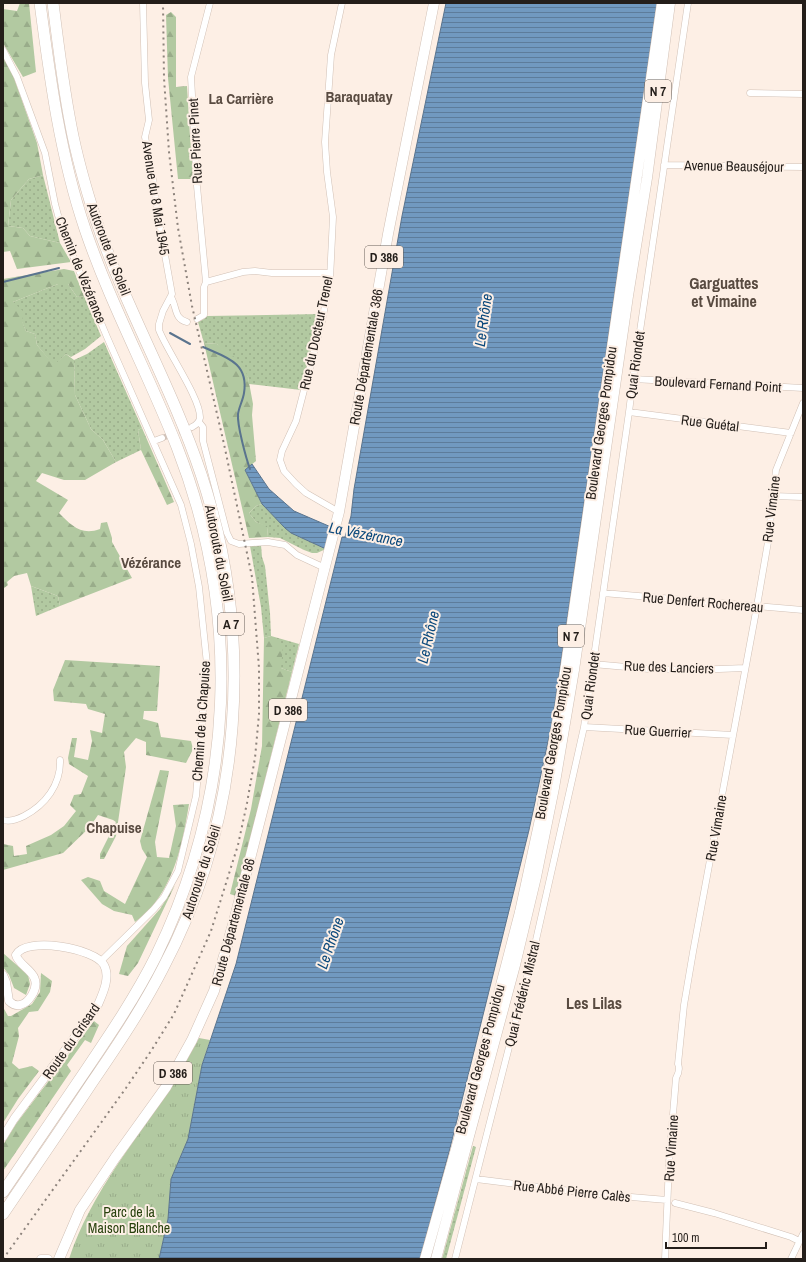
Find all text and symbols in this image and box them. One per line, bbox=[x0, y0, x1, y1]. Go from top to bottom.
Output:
road number: N 7 bbox=[645, 80, 671, 102]
district label: Baraquatay bbox=[326, 86, 393, 107]
district label: La Carrière bbox=[209, 88, 274, 109]
street label: Rue Pierre Pinet bbox=[184, 98, 206, 184]
street label: Avenue du 8 Mai 1945 bbox=[138, 139, 174, 256]
street label: Avenue Beauséjour bbox=[683, 156, 784, 176]
street label: Autoroute du Soleil bbox=[83, 199, 135, 298]
street label: Chemin de Vézérance bbox=[51, 214, 111, 326]
road number: D 386 bbox=[365, 246, 403, 268]
district label: Garguattes et Vimaine bbox=[689, 272, 759, 312]
street label: Rue du Docteur Trenel bbox=[295, 275, 337, 391]
street label: Route Départementale 386 bbox=[345, 288, 387, 426]
water label: Le Rhône bbox=[469, 292, 497, 348]
street label: Quai Riondet bbox=[621, 330, 649, 400]
street label: Boulevard Georges Pompidou bbox=[581, 345, 621, 501]
street label: Boulevard Fernand Point bbox=[654, 372, 782, 396]
street label: Rue Guétal bbox=[680, 411, 740, 435]
street label: Rue Vimaine bbox=[758, 475, 784, 543]
street label: Autoroute du Soleil bbox=[201, 502, 237, 603]
water label: La Vézérance bbox=[327, 517, 405, 551]
district label: Vézérance bbox=[121, 552, 181, 573]
street label: Rue Denfert Rochereau bbox=[642, 588, 764, 616]
water label: Le Rhône bbox=[412, 608, 444, 665]
road number: A 7 bbox=[218, 613, 244, 635]
road number: N 7 bbox=[558, 625, 584, 647]
street label: Quai Riondet bbox=[576, 651, 604, 721]
street label: Rue des Lanciers bbox=[624, 656, 715, 678]
street label: Chemin de la Chapuise bbox=[188, 660, 214, 782]
street label: Boulevard Georges Pompidou bbox=[531, 665, 575, 821]
road number: D 386 bbox=[269, 699, 307, 721]
street label: Rue Guerrier bbox=[624, 720, 692, 742]
street label: Rue Vimaine bbox=[701, 794, 731, 862]
district label: Chapuise bbox=[86, 817, 142, 838]
street label: Autoroute du Soleil bbox=[177, 823, 225, 922]
street label: Route Départementale 86 bbox=[207, 856, 259, 988]
water label: Le Rhône bbox=[311, 914, 349, 972]
street label: Quai Frédéric Mistral bbox=[500, 939, 544, 1049]
street label: Boulevard Georges Pompidou bbox=[451, 982, 509, 1136]
district label: Les Lilas bbox=[566, 992, 622, 1014]
street label: Route du Grisard bbox=[38, 1000, 104, 1082]
road number: D 386 bbox=[154, 1062, 192, 1084]
street label: Rue Vimaine bbox=[660, 1114, 682, 1182]
street label: Rue Abbé Pierre Calès bbox=[513, 1176, 632, 1206]
park label: Parc de la Maison Blanche bbox=[88, 1203, 170, 1237]
scale bar bbox=[666, 1224, 766, 1250]
text: 100 m bbox=[672, 1230, 699, 1246]

